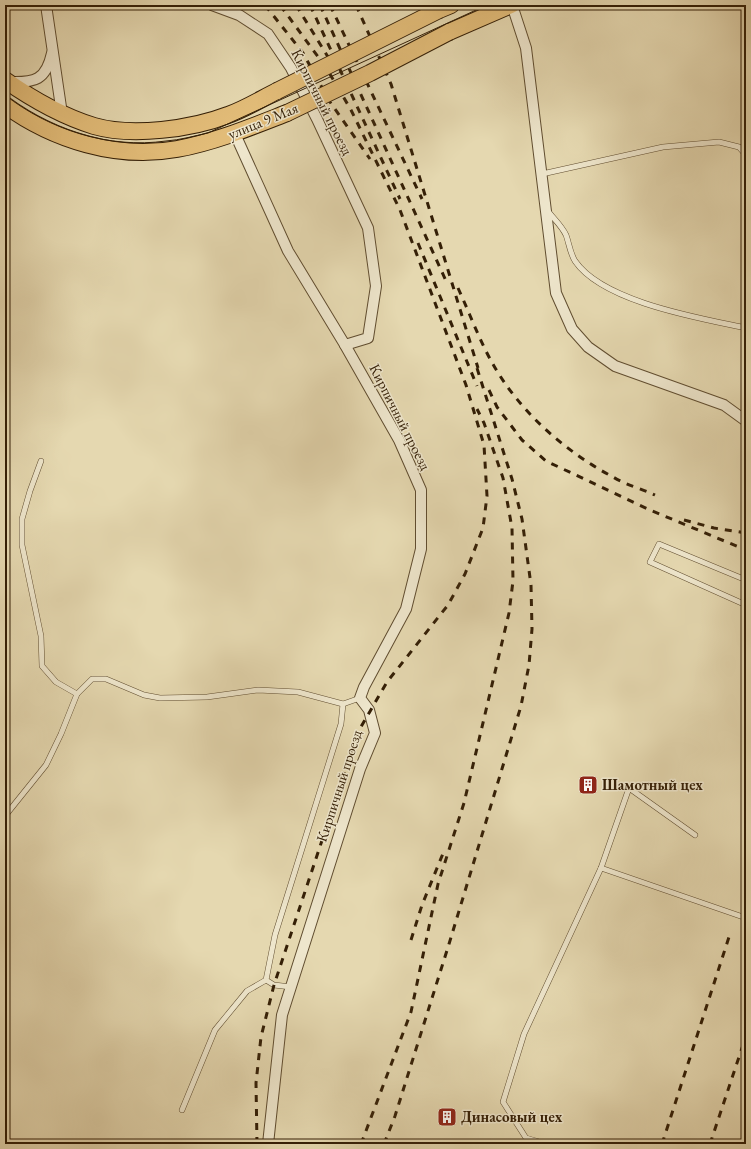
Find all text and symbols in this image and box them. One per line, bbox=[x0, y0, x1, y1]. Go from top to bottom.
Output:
street label: Кирпичный проезд bbox=[288, 45, 357, 158]
street label: улица 9 Мая bbox=[225, 98, 301, 143]
street label: Кирпичный проезд bbox=[366, 360, 435, 473]
street label: Кирпичный проезд bbox=[311, 727, 366, 844]
building icon: Шамотный цех bbox=[577, 774, 599, 796]
place label: Шамотный цех bbox=[602, 775, 703, 794]
building icon: Динасовый цех bbox=[436, 1106, 458, 1128]
place label: Динасовый цех bbox=[461, 1107, 563, 1126]

